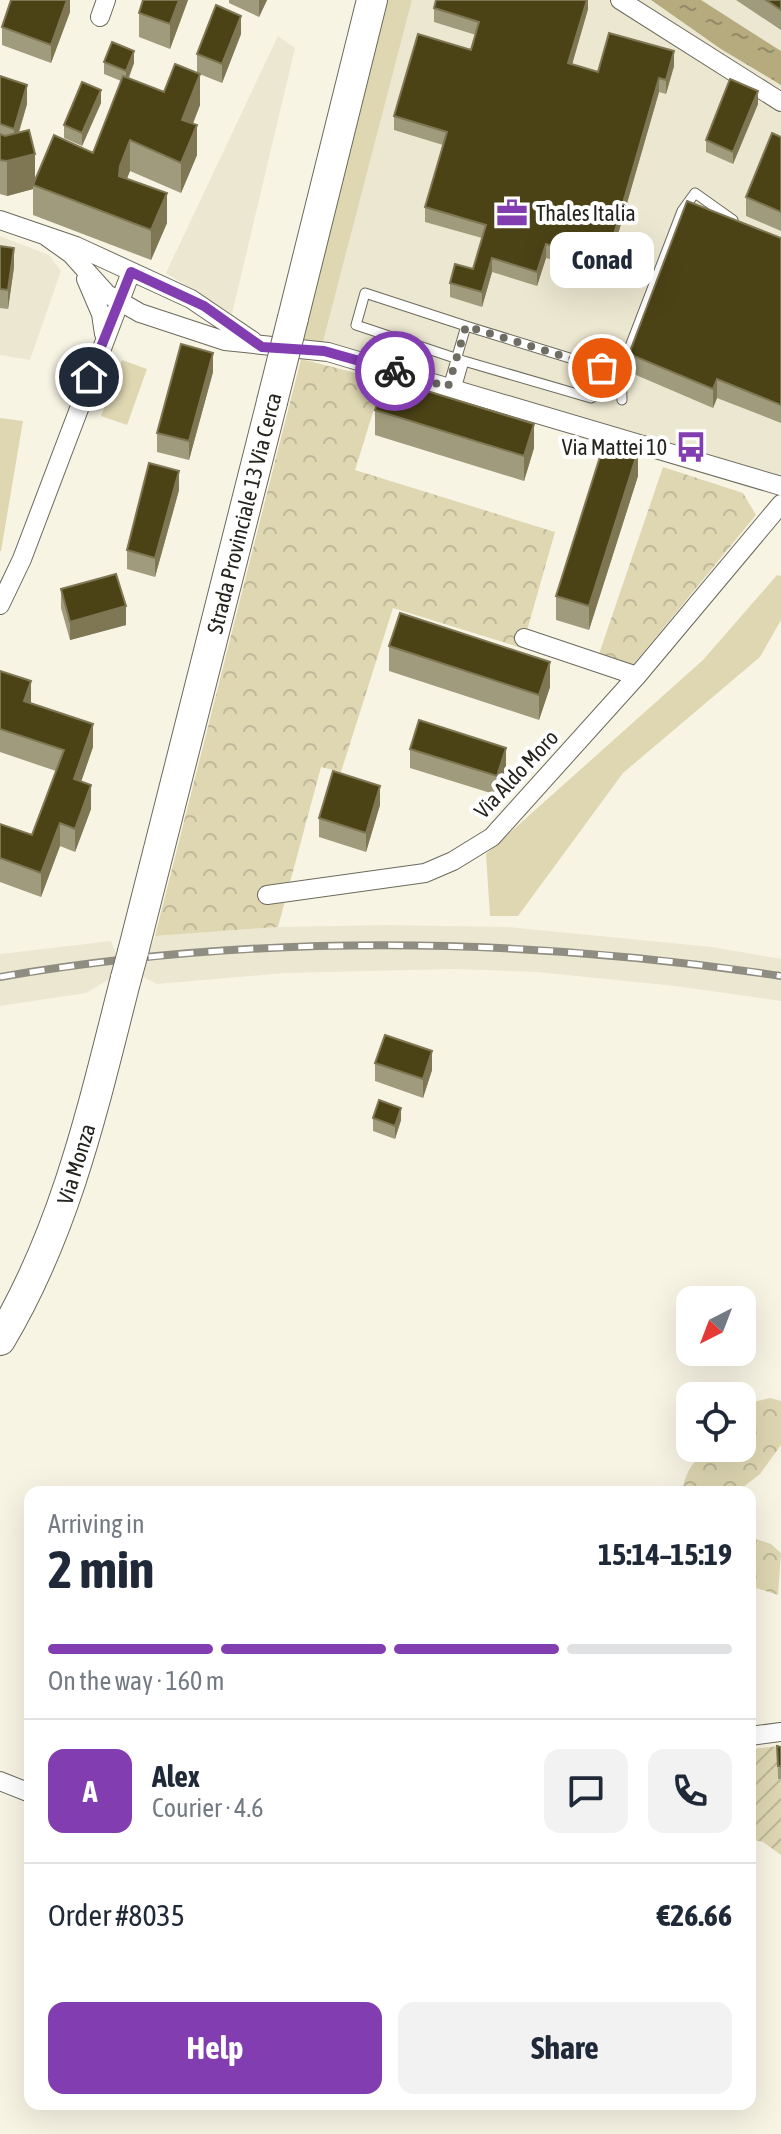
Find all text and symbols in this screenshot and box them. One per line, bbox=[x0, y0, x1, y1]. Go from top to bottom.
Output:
office icon: Thales Italia bbox=[495, 196, 529, 230]
place label: Thales Italia bbox=[536, 200, 636, 226]
callout: Conad bbox=[550, 232, 654, 288]
text: Conad bbox=[572, 245, 632, 275]
courier bbox=[355, 331, 435, 411]
pin bbox=[568, 334, 636, 402]
pin bbox=[55, 343, 123, 411]
icon: bag bbox=[580, 346, 624, 390]
icon: bike bbox=[373, 349, 417, 393]
icon: home bbox=[67, 355, 111, 399]
street label: Strada Provinciale 13 Via Cerca bbox=[201, 390, 287, 636]
bus stop icon: Via Mattei 10 bbox=[674, 430, 708, 464]
place label: Via Mattei 10 bbox=[562, 434, 667, 460]
street label: Via Aldo Moro bbox=[469, 724, 563, 824]
street label: Via Monza bbox=[51, 1121, 101, 1207]
north arrow bbox=[676, 1286, 756, 1366]
map controls bbox=[676, 1286, 756, 1462]
button: locate bbox=[676, 1382, 756, 1462]
text: Arriving in bbox=[48, 1509, 145, 1539]
text: 15:14–15:19 bbox=[598, 1537, 732, 1571]
text: 2 min bbox=[48, 1539, 154, 1599]
text: On the way · 160 m bbox=[48, 1666, 225, 1696]
button: chat bbox=[544, 1749, 628, 1833]
button: phone bbox=[648, 1749, 732, 1833]
text: Alex bbox=[152, 1759, 200, 1793]
text: A bbox=[83, 1774, 97, 1808]
text: Courier · 4.6 bbox=[152, 1793, 263, 1823]
text: Order #8035 bbox=[48, 1898, 185, 1932]
text: €26.66 bbox=[657, 1898, 732, 1932]
button: Help bbox=[48, 2002, 382, 2094]
button: Share bbox=[398, 2002, 732, 2094]

